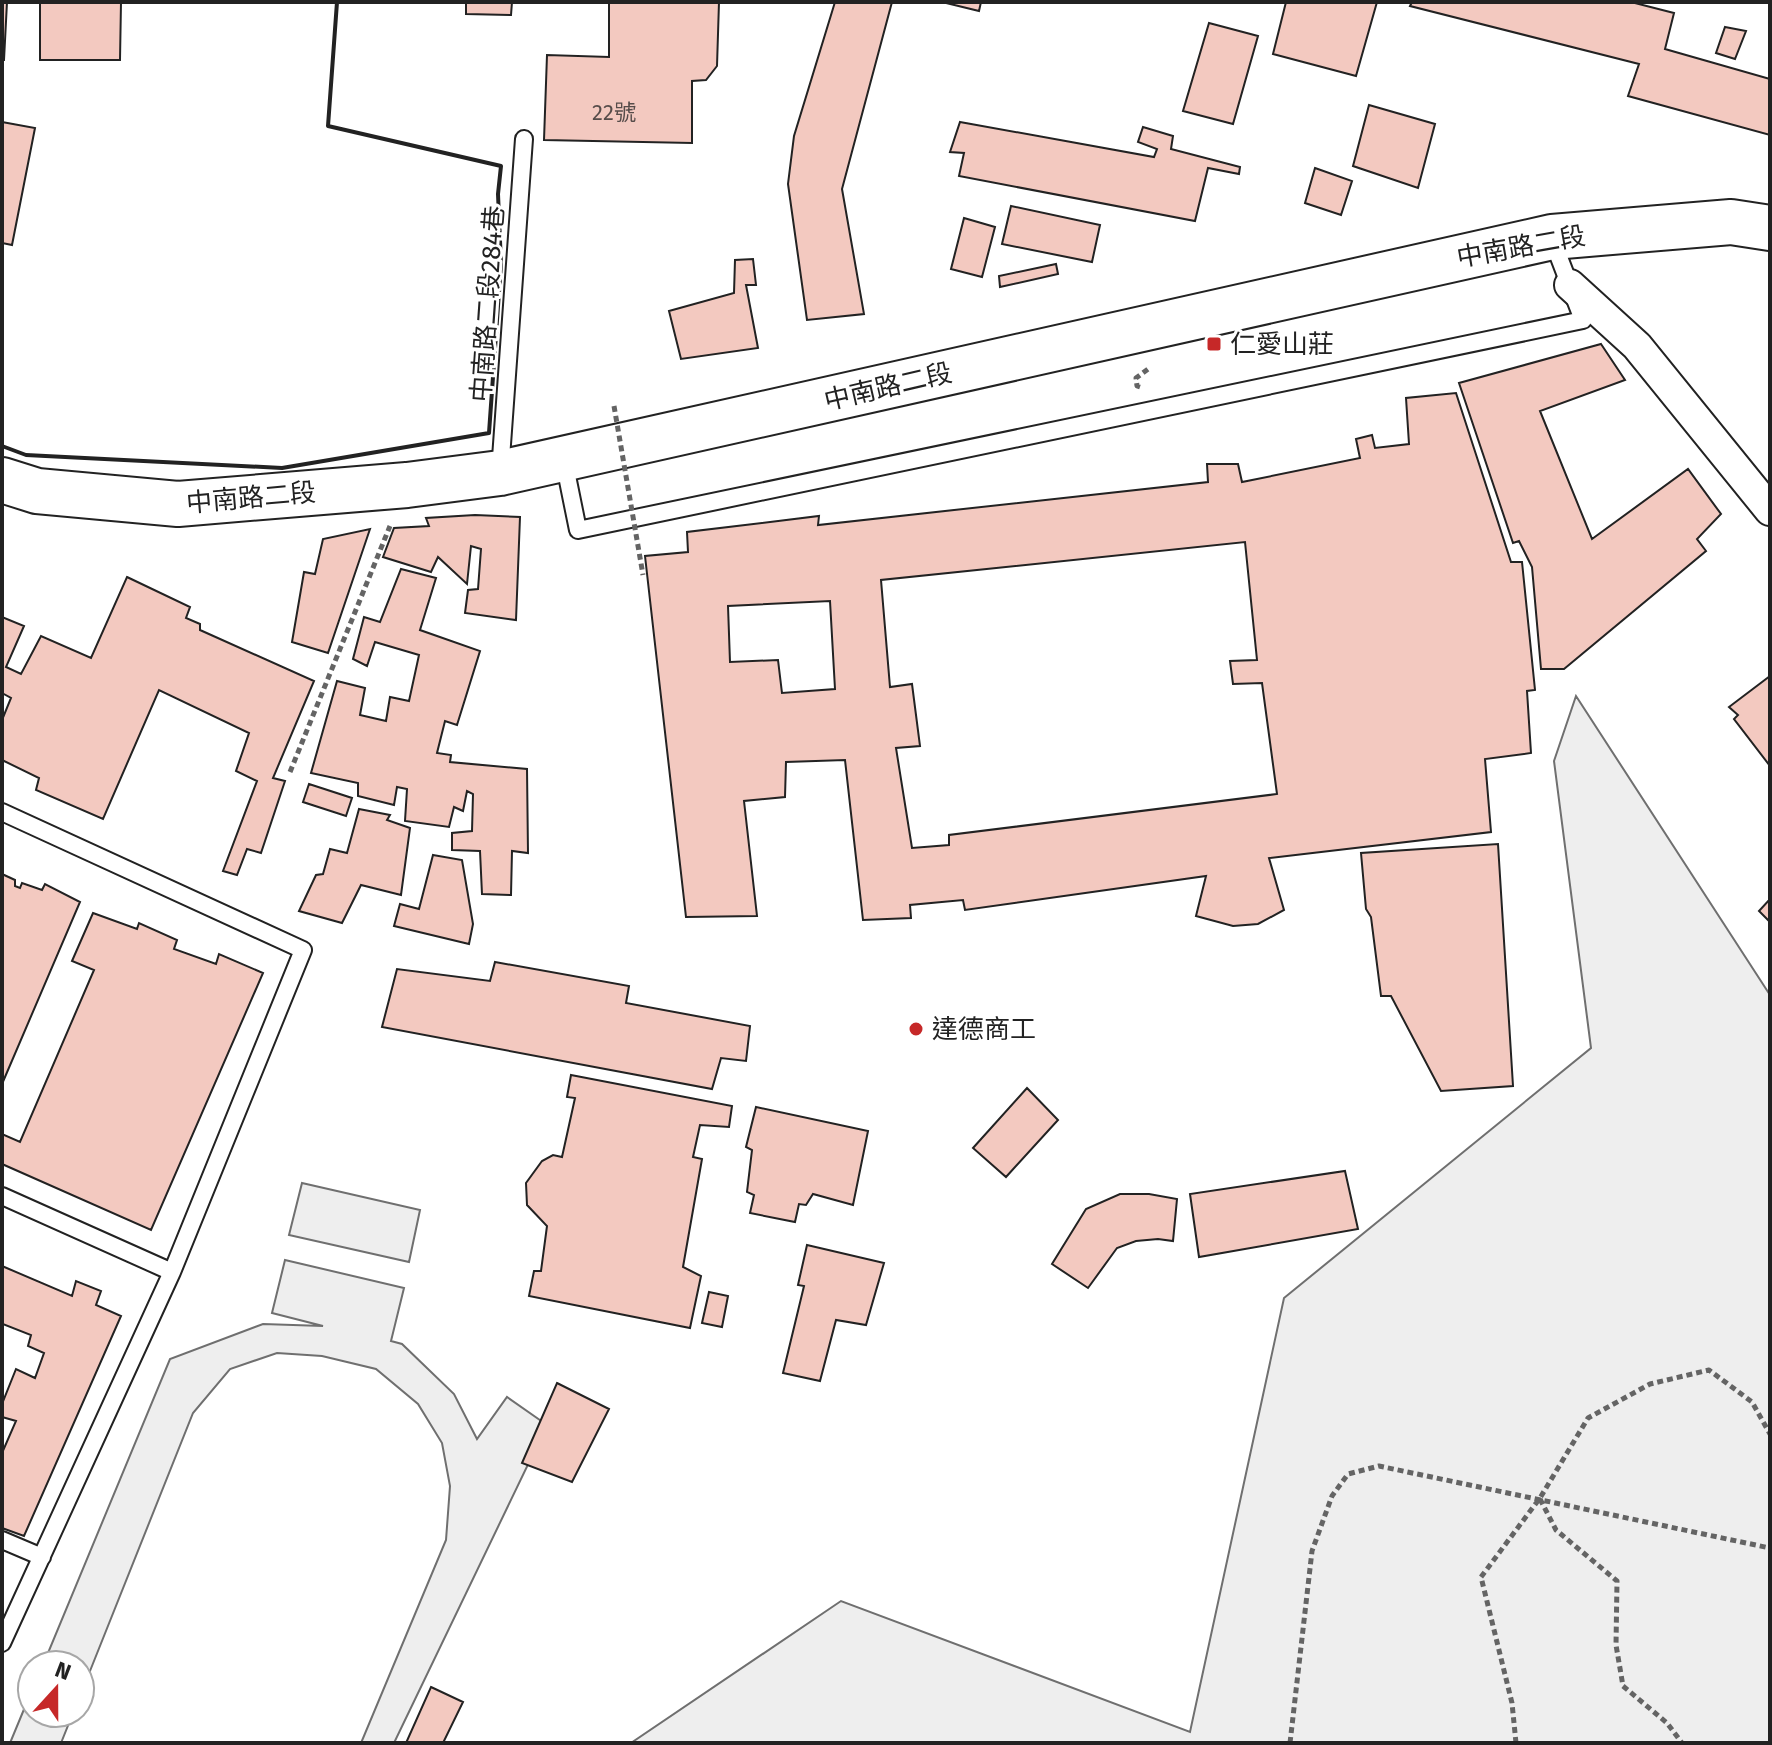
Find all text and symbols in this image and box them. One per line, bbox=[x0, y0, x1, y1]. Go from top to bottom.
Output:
house number: 22號 bbox=[592, 99, 636, 126]
street label: 中南路二段284巷 bbox=[466, 205, 510, 403]
street label: 中南路二段 bbox=[1454, 220, 1588, 274]
place label: 仁愛山莊 bbox=[1230, 329, 1334, 360]
marker: 仁愛山莊 bbox=[1205, 335, 1223, 353]
street label: 中南路二段 bbox=[821, 357, 955, 417]
street label: 中南路二段 bbox=[185, 477, 317, 519]
place label: 達德商工 bbox=[932, 1014, 1036, 1045]
marker: 達德商工 bbox=[907, 1020, 925, 1038]
north arrow bbox=[16, 1649, 96, 1729]
text: N bbox=[51, 1656, 75, 1686]

